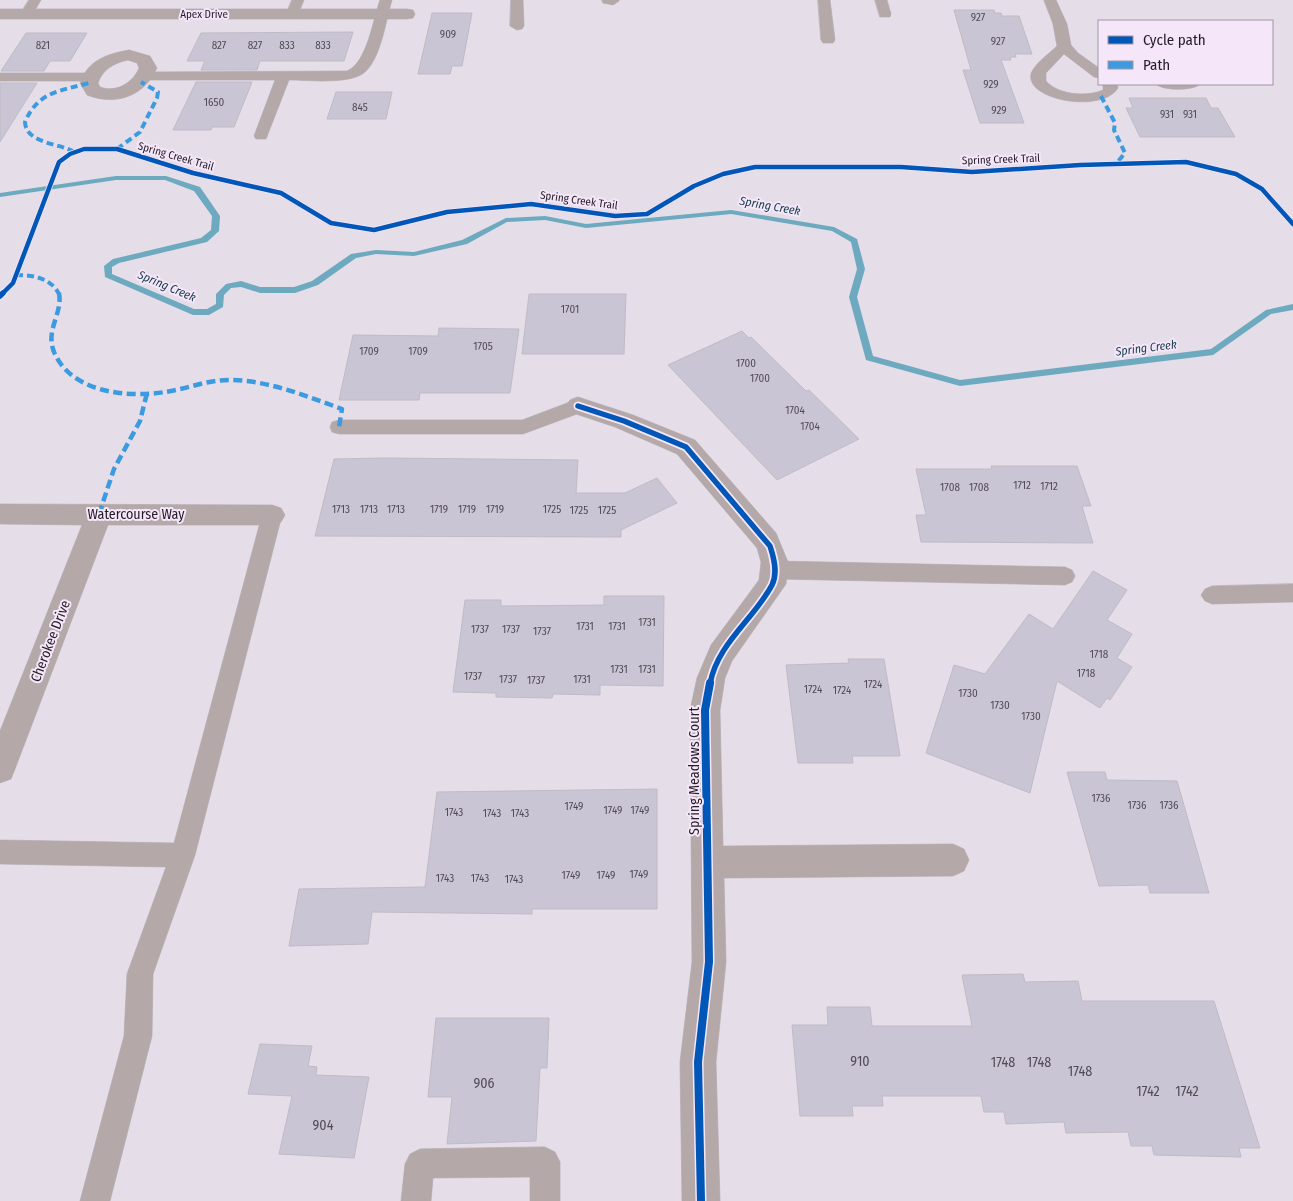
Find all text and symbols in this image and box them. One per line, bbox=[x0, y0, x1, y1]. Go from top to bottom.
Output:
street label: Apex Drive bbox=[180, 8, 228, 21]
house number: 927 bbox=[971, 11, 986, 24]
legend bbox=[1098, 20, 1273, 85]
house number: 909 bbox=[440, 28, 456, 41]
text: Cycle path bbox=[1143, 31, 1206, 49]
house number: 927 bbox=[991, 35, 1006, 48]
house number: 821 bbox=[36, 39, 50, 52]
house number: 827 bbox=[212, 39, 227, 52]
house number: 827 bbox=[248, 39, 263, 52]
house number: 833 bbox=[279, 39, 295, 52]
house number: 833 bbox=[315, 39, 331, 52]
text: Path bbox=[1143, 56, 1170, 74]
house number: 929 bbox=[983, 78, 999, 91]
house number: 1650 bbox=[204, 96, 224, 109]
house number: 845 bbox=[352, 101, 368, 114]
house number: 929 bbox=[991, 104, 1007, 117]
house number: 931 bbox=[1160, 108, 1174, 121]
house number: 931 bbox=[1183, 108, 1197, 121]
street label: Spring Creek Trail bbox=[136, 139, 215, 174]
street label: Spring Creek Trail bbox=[962, 152, 1040, 167]
street label: Spring Creek Trail bbox=[539, 189, 619, 212]
water label: Spring Creek bbox=[737, 194, 802, 218]
water label: Spring Creek bbox=[135, 267, 198, 305]
house number: 1701 bbox=[561, 303, 579, 316]
water label: Spring Creek bbox=[1114, 337, 1177, 359]
house number: 1705 bbox=[473, 340, 493, 353]
house number: 1709 bbox=[359, 345, 379, 358]
house number: 1709 bbox=[408, 345, 428, 358]
house number: 1700 bbox=[736, 357, 756, 370]
house number: 1700 bbox=[750, 372, 770, 385]
house number: 1704 bbox=[785, 404, 806, 417]
house number: 1704 bbox=[800, 420, 821, 433]
house number: 1712 bbox=[1013, 479, 1031, 492]
house number: 1712 bbox=[1040, 480, 1058, 493]
house number: 1708 bbox=[940, 481, 960, 494]
house number: 1708 bbox=[969, 481, 989, 494]
house number: 1713 bbox=[332, 503, 350, 516]
house number: 1713 bbox=[360, 503, 378, 516]
house number: 1713 bbox=[387, 503, 405, 516]
house number: 1719 bbox=[430, 503, 448, 516]
house number: 1719 bbox=[458, 503, 476, 516]
house number: 1719 bbox=[486, 503, 504, 516]
house number: 1725 bbox=[543, 503, 561, 516]
house number: 1725 bbox=[570, 504, 588, 517]
house number: 1725 bbox=[598, 504, 616, 517]
street label: Watercourse Way bbox=[88, 506, 185, 523]
street label: Cherokee Drive bbox=[27, 598, 74, 685]
house number: 1731 bbox=[638, 616, 656, 629]
house number: 1731 bbox=[576, 620, 594, 633]
house number: 1731 bbox=[608, 620, 626, 633]
house number: 1737 bbox=[471, 623, 490, 636]
house number: 1737 bbox=[502, 623, 521, 636]
house number: 1737 bbox=[533, 625, 552, 638]
house number: 1718 bbox=[1090, 648, 1109, 661]
house number: 1731 bbox=[610, 663, 628, 676]
house number: 1731 bbox=[638, 663, 656, 676]
house number: 1718 bbox=[1077, 667, 1096, 680]
house number: 1737 bbox=[464, 670, 483, 683]
house number: 1737 bbox=[499, 673, 518, 686]
house number: 1731 bbox=[573, 673, 591, 686]
house number: 1737 bbox=[527, 674, 546, 687]
house number: 1724 bbox=[864, 678, 883, 691]
house number: 1724 bbox=[804, 683, 823, 696]
house number: 1724 bbox=[833, 684, 852, 697]
house number: 1730 bbox=[958, 687, 978, 700]
house number: 1730 bbox=[990, 699, 1010, 712]
street label: Spring Meadows Court bbox=[686, 707, 703, 835]
house number: 1730 bbox=[1021, 710, 1041, 723]
house number: 1736 bbox=[1091, 792, 1111, 805]
house number: 1736 bbox=[1127, 799, 1147, 812]
house number: 1736 bbox=[1159, 799, 1179, 812]
house number: 1749 bbox=[565, 800, 583, 813]
house number: 1749 bbox=[604, 804, 622, 817]
house number: 1749 bbox=[631, 804, 649, 817]
house number: 1743 bbox=[445, 806, 463, 819]
house number: 1743 bbox=[483, 807, 501, 820]
house number: 1743 bbox=[511, 807, 529, 820]
house number: 1749 bbox=[630, 868, 648, 881]
house number: 1749 bbox=[562, 869, 580, 882]
house number: 1749 bbox=[597, 869, 615, 882]
house number: 1743 bbox=[436, 872, 454, 885]
house number: 1743 bbox=[471, 872, 489, 885]
house number: 1743 bbox=[505, 873, 523, 886]
house number: 910 bbox=[850, 1053, 870, 1070]
house number: 1748 bbox=[991, 1054, 1015, 1071]
house number: 1748 bbox=[1027, 1054, 1051, 1071]
house number: 1748 bbox=[1068, 1063, 1092, 1080]
house number: 906 bbox=[473, 1075, 495, 1092]
house number: 1742 bbox=[1136, 1083, 1160, 1100]
house number: 1742 bbox=[1175, 1083, 1199, 1100]
house number: 904 bbox=[313, 1117, 334, 1134]

